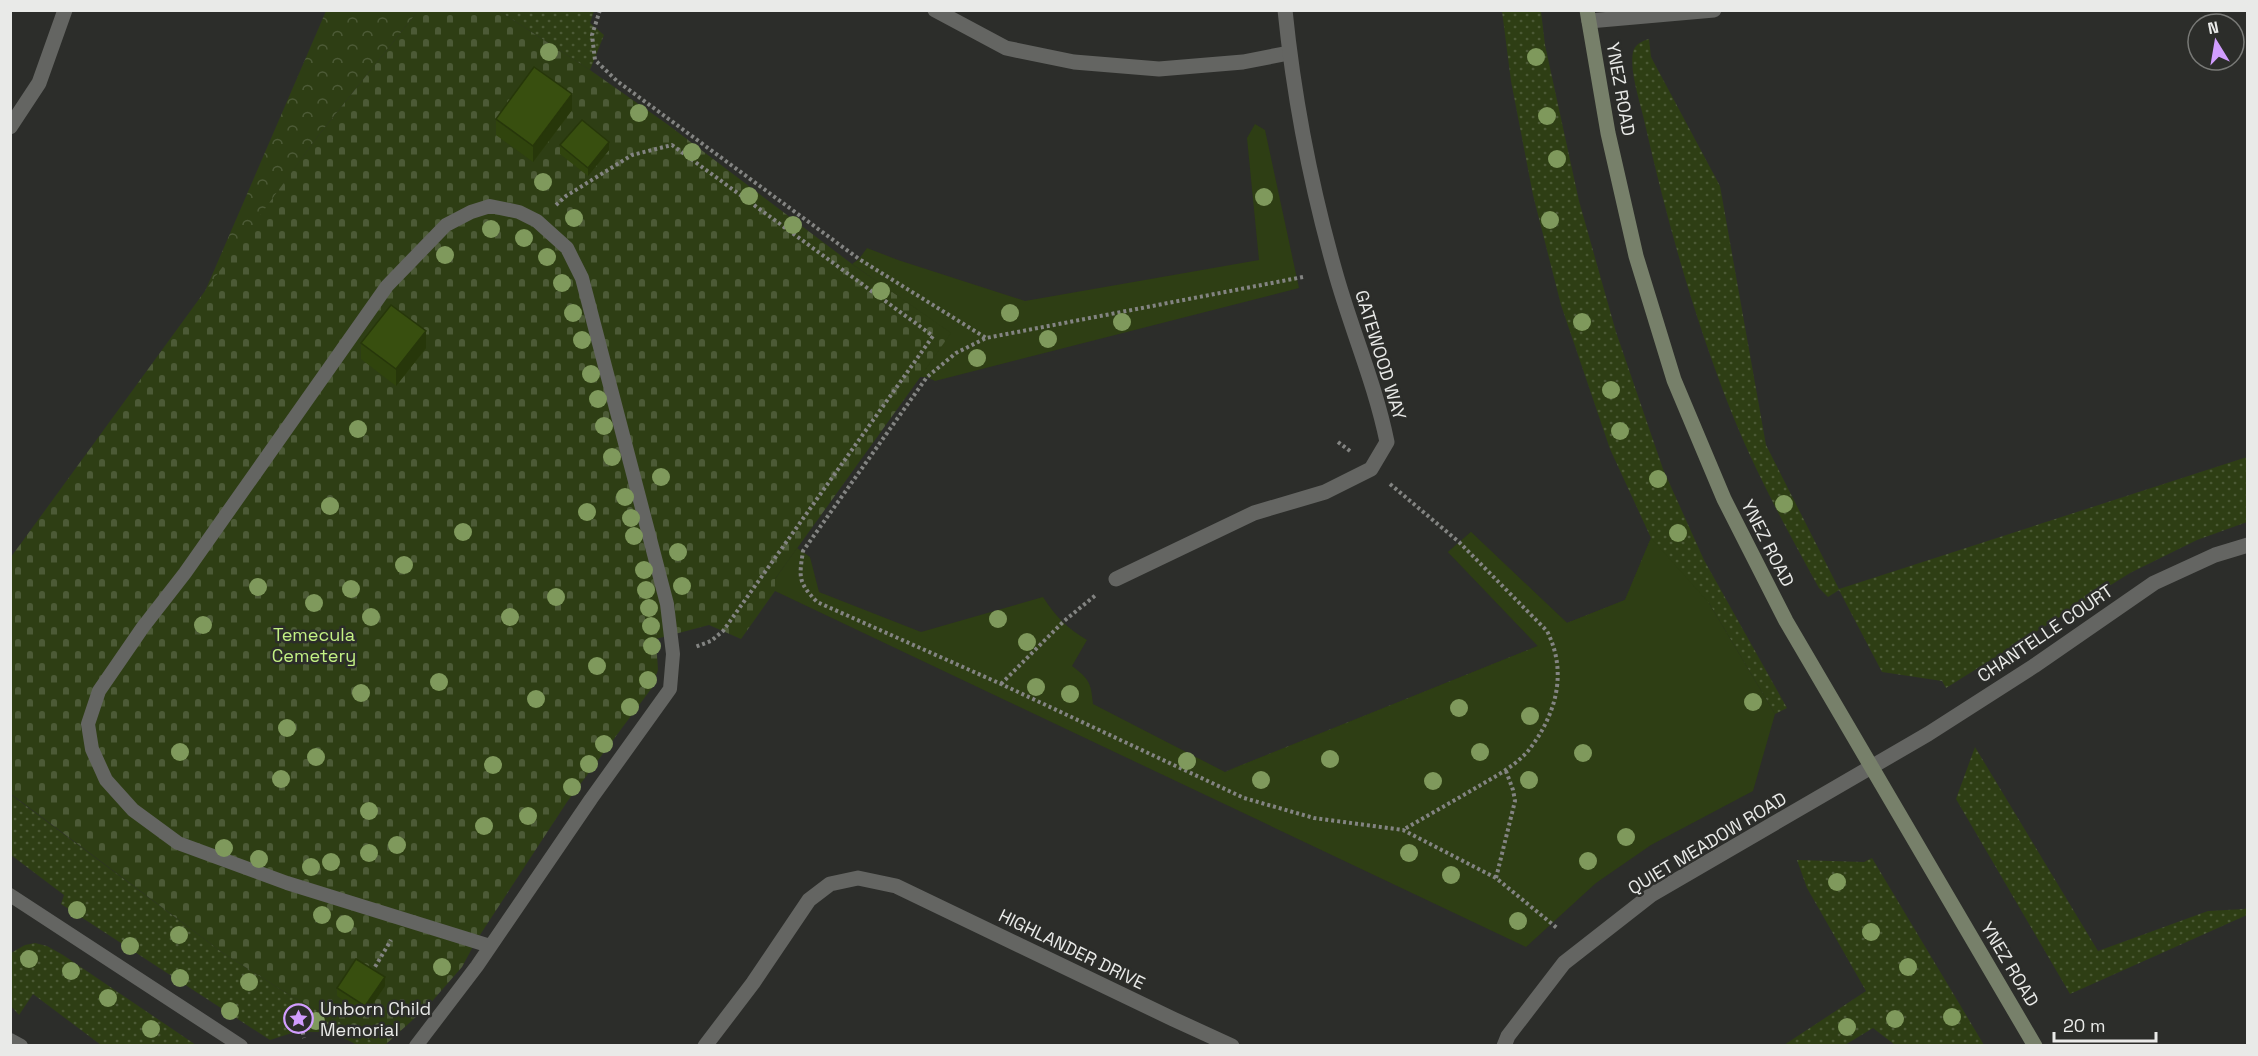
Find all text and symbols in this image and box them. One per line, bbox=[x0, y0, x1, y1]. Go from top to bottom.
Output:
north arrow bbox=[2186, 12, 2246, 72]
text: N bbox=[2206, 16, 2221, 39]
street label: YNEZ ROAD bbox=[1601, 40, 1641, 138]
street label: GATEWOOD WAY bbox=[1350, 287, 1412, 423]
street label: YNEZ ROAD bbox=[1736, 496, 1800, 590]
street label: CHANTELLE COURT bbox=[1973, 579, 2118, 687]
park label: Temecula Cemetery bbox=[272, 623, 356, 667]
street label: QUIET MEADOW ROAD bbox=[1624, 787, 1790, 899]
street label: HIGHLANDER DRIVE bbox=[995, 904, 1149, 994]
street label: YNEZ ROAD bbox=[1976, 918, 2044, 1010]
place label: Unborn Child Memorial bbox=[320, 997, 431, 1041]
place icon: Unborn Child Memorial bbox=[283, 1002, 315, 1034]
scale bar bbox=[2054, 1005, 2156, 1043]
text: 20 m bbox=[2063, 1014, 2106, 1037]

